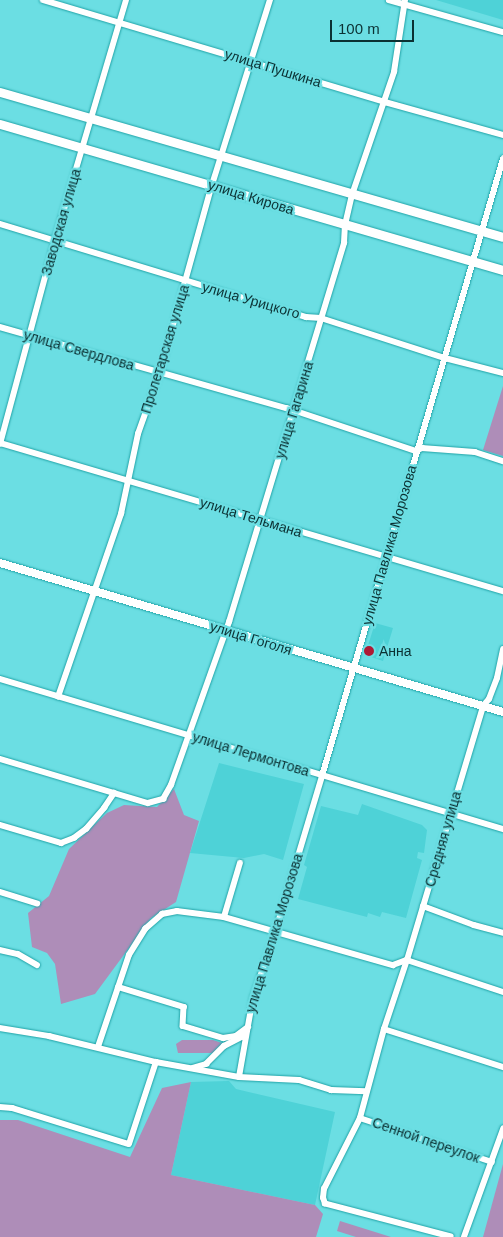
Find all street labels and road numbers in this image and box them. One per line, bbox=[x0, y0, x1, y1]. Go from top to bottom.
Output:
street label: улица Пушкина bbox=[223, 45, 323, 91]
street label: Заводская улица bbox=[38, 167, 84, 277]
street label: улица Кирова bbox=[206, 176, 296, 218]
street label: улица Урицкого bbox=[200, 278, 302, 322]
street label: Пролетарская улица bbox=[137, 283, 193, 415]
street label: улица Свердлова bbox=[22, 326, 136, 374]
street label: улица Гагарина bbox=[271, 359, 317, 461]
street label: улица Павлика Морозова bbox=[358, 463, 420, 627]
street label: улица Тельмана bbox=[198, 493, 304, 541]
street label: улица Гоголя bbox=[208, 618, 294, 658]
street label: улица Лермонтова bbox=[191, 728, 311, 780]
street label: Средняя улица bbox=[421, 789, 465, 889]
street label: улица Павлика Морозова bbox=[242, 851, 306, 1015]
street label: Сенной переулок bbox=[370, 1114, 482, 1166]

